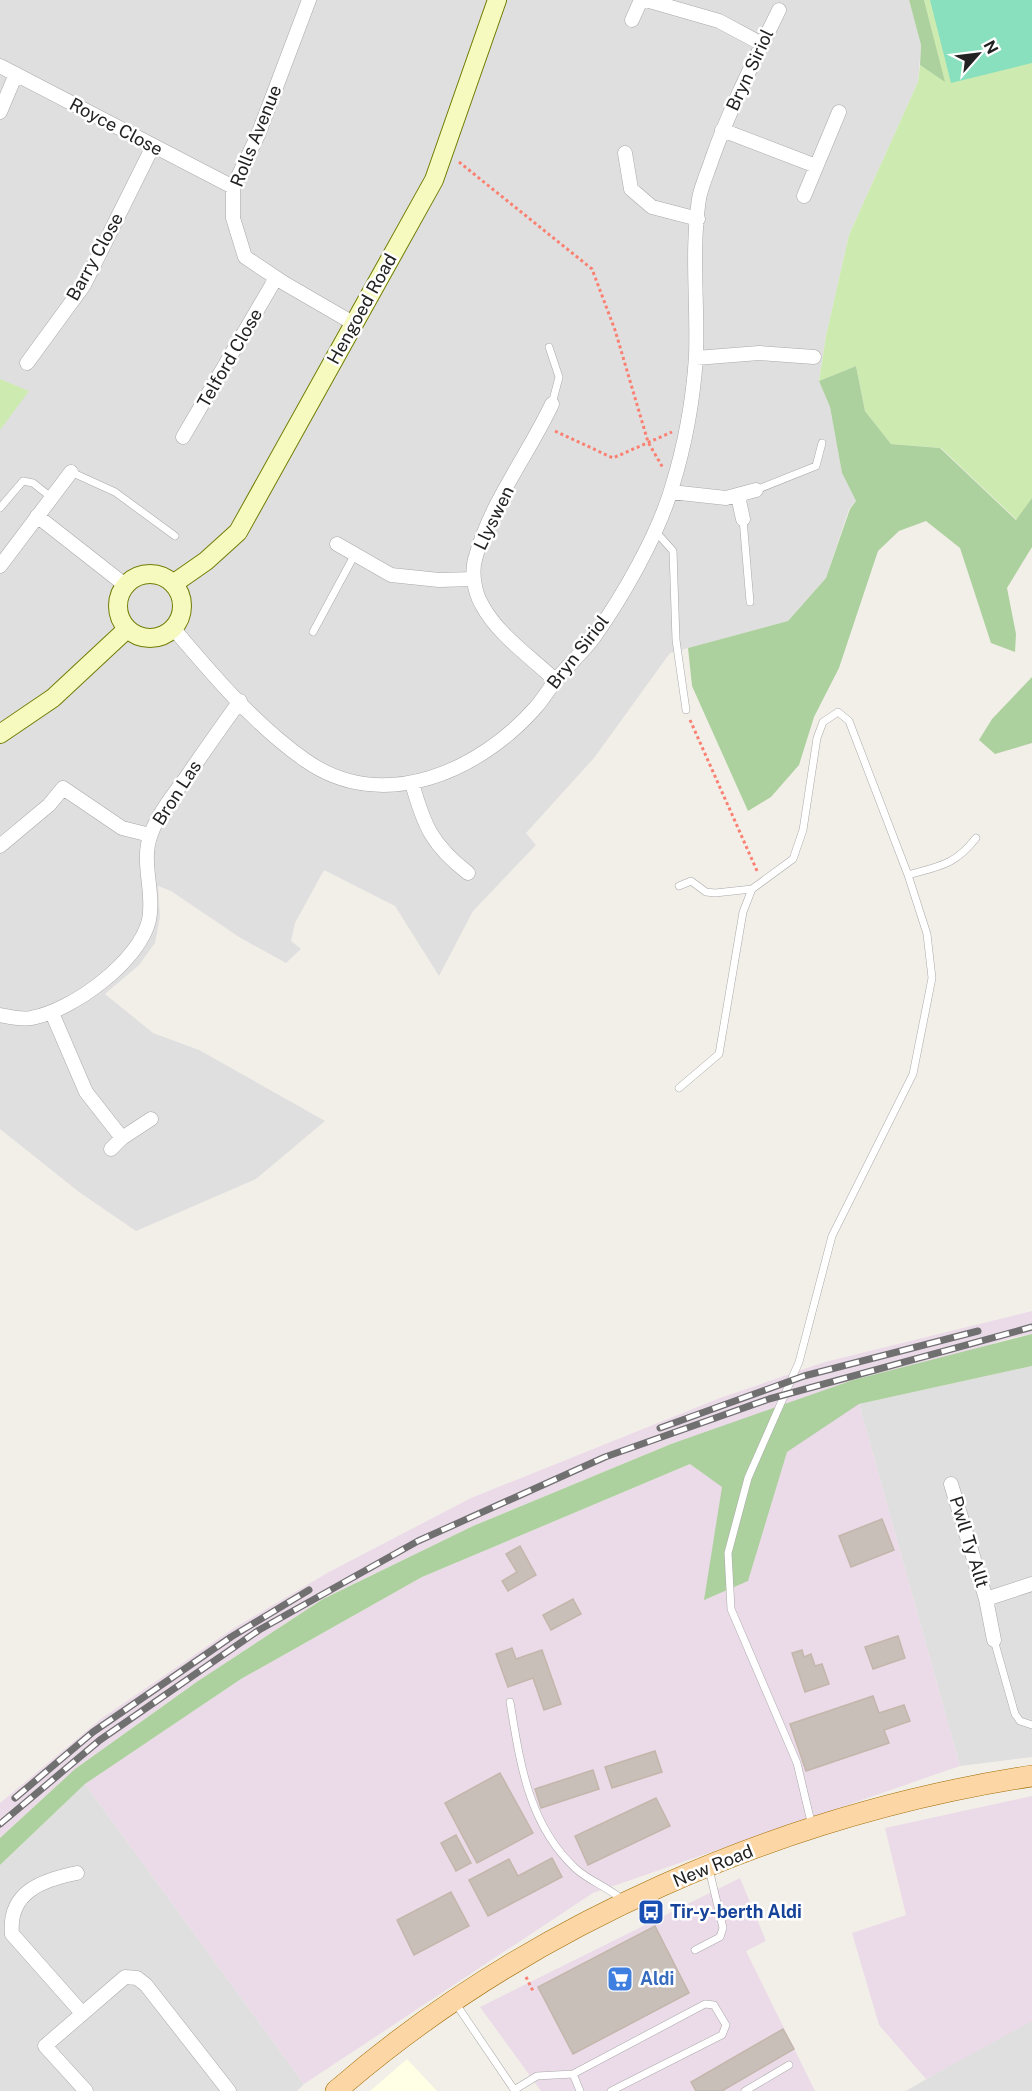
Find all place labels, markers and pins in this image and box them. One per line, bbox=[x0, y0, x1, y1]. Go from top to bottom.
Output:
bus stop icon: Tir-y-berth Aldi bbox=[636, 1897, 666, 1927]
place label: Tir-y-berth Aldi bbox=[670, 1901, 802, 1922]
supermarket icon: Aldi bbox=[605, 1964, 635, 1994]
place label: Aldi bbox=[640, 1968, 674, 1989]

